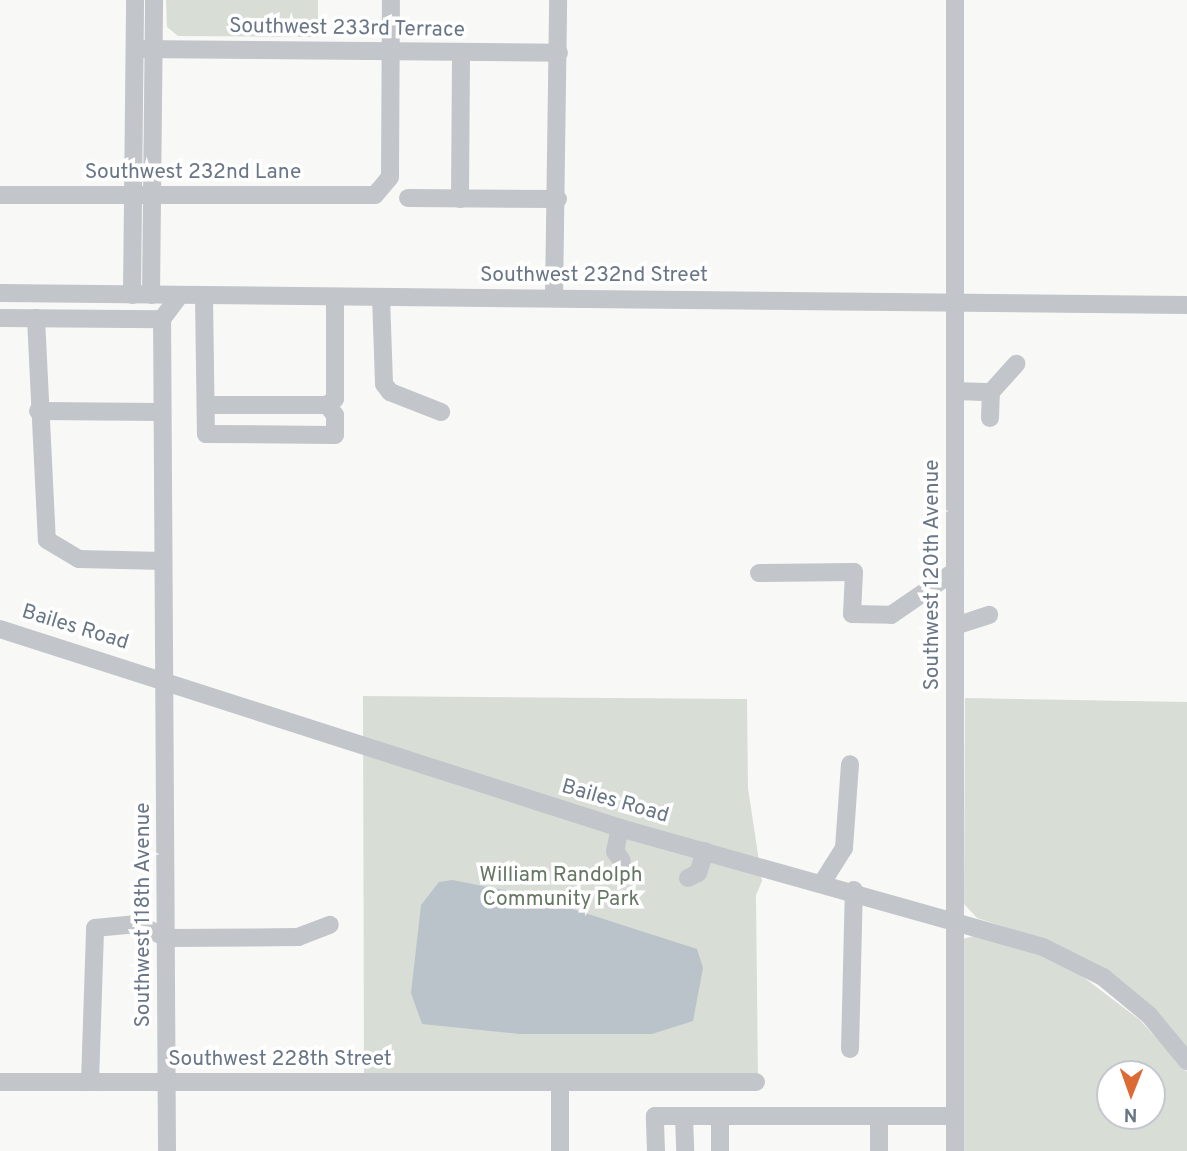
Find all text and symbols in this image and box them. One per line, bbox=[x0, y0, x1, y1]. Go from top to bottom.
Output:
street label: Southwest 233rd Terrace bbox=[228, 14, 466, 44]
street label: Southwest 232nd Lane bbox=[85, 160, 301, 186]
street label: Southwest 232nd Street bbox=[480, 263, 708, 289]
street label: Southwest 120th Avenue bbox=[920, 459, 946, 691]
street label: Bailes Road bbox=[19, 600, 131, 656]
street label: Bailes Road bbox=[558, 775, 672, 829]
street label: Southwest 118th Avenue bbox=[131, 802, 157, 1028]
park label: William Randolph Community Park bbox=[479, 863, 643, 913]
street label: Southwest 228th Street bbox=[168, 1047, 392, 1073]
north arrow bbox=[1096, 1060, 1166, 1130]
text: N bbox=[1124, 1102, 1138, 1126]

